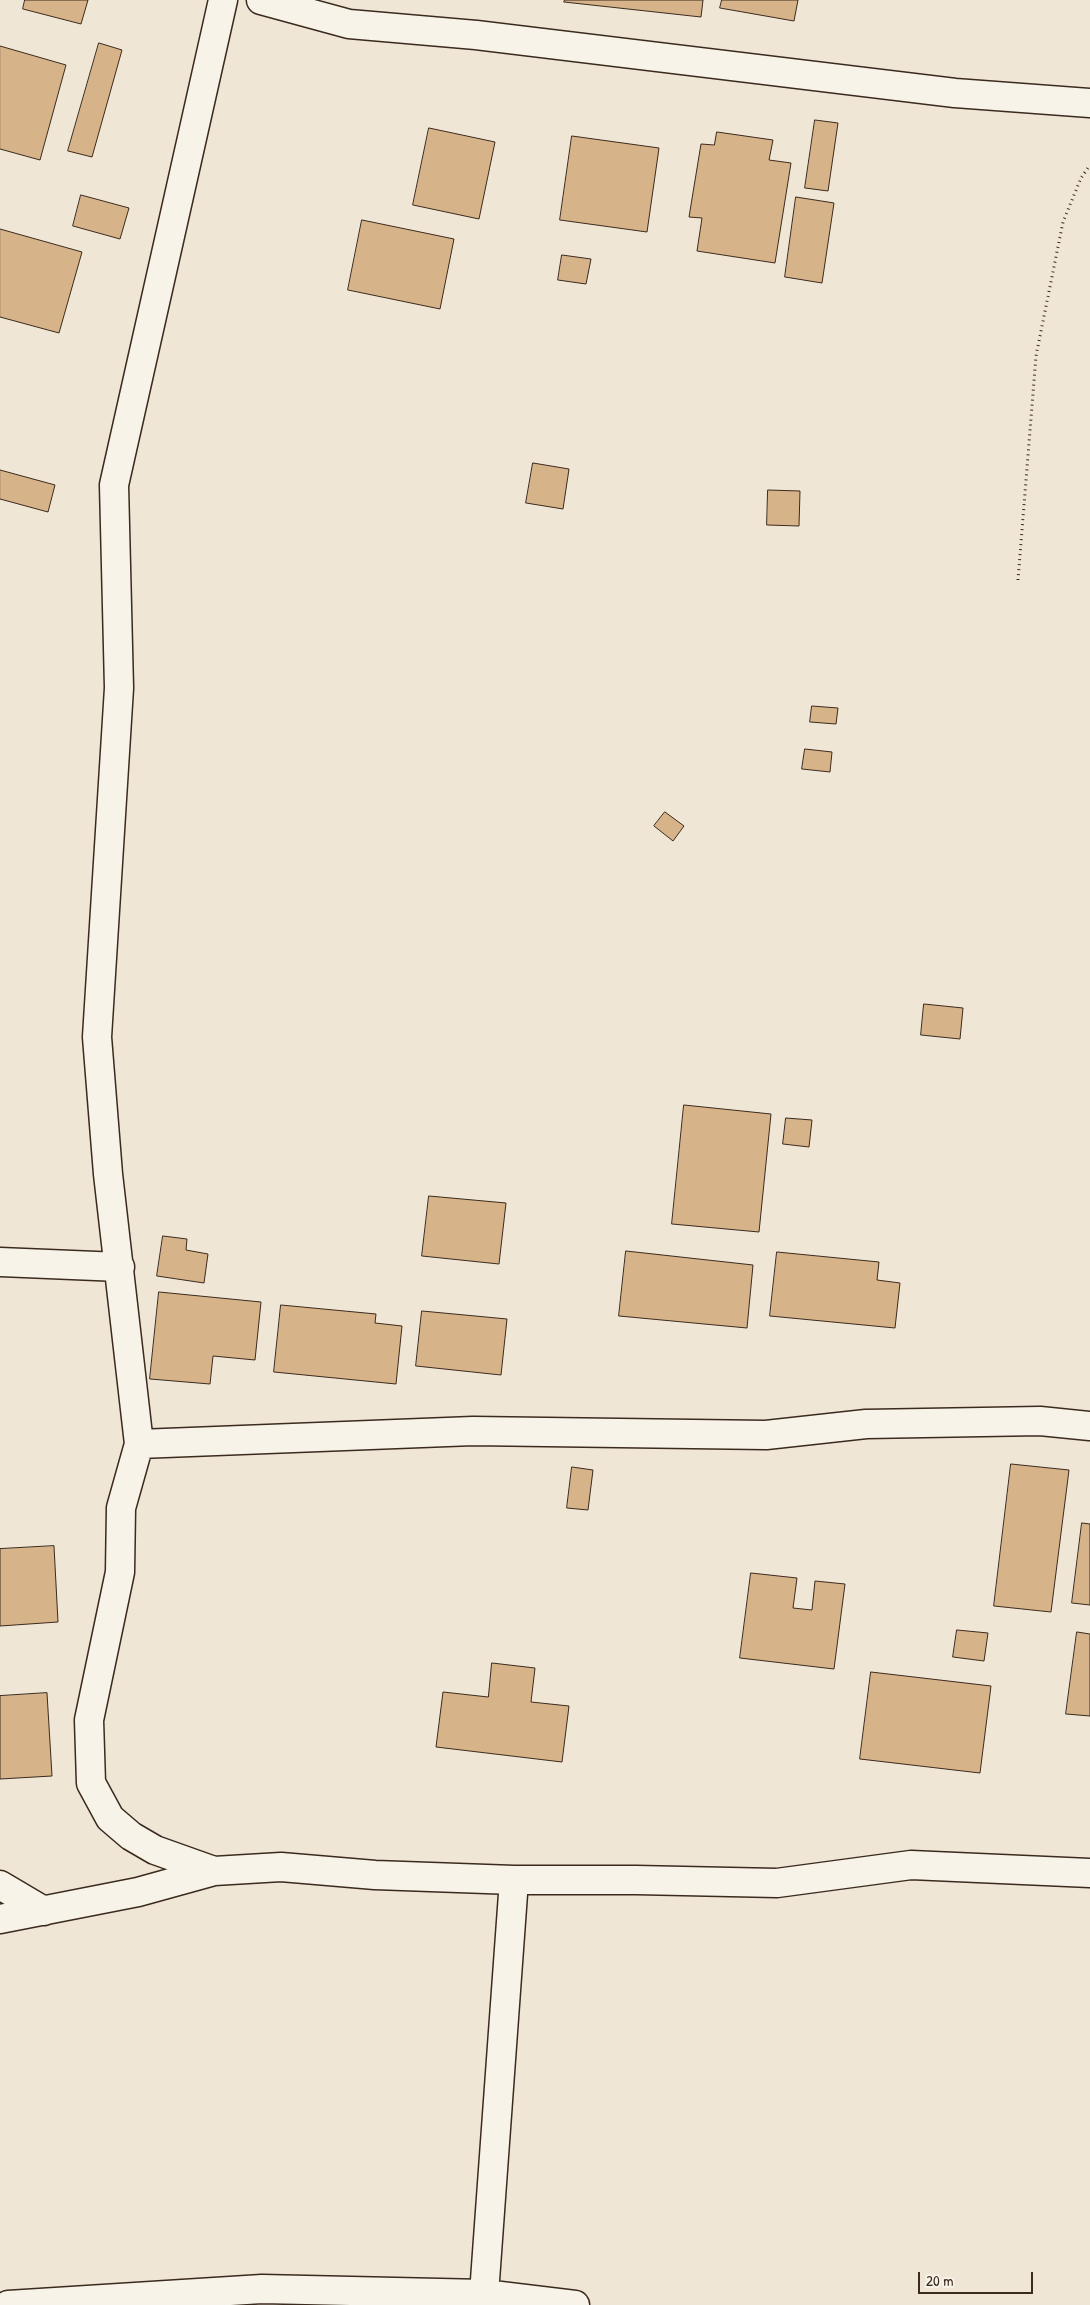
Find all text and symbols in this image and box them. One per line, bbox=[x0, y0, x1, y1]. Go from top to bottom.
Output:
scale bar bbox=[920, 2262, 1035, 2294]
text: 20 m bbox=[926, 2270, 953, 2291]

